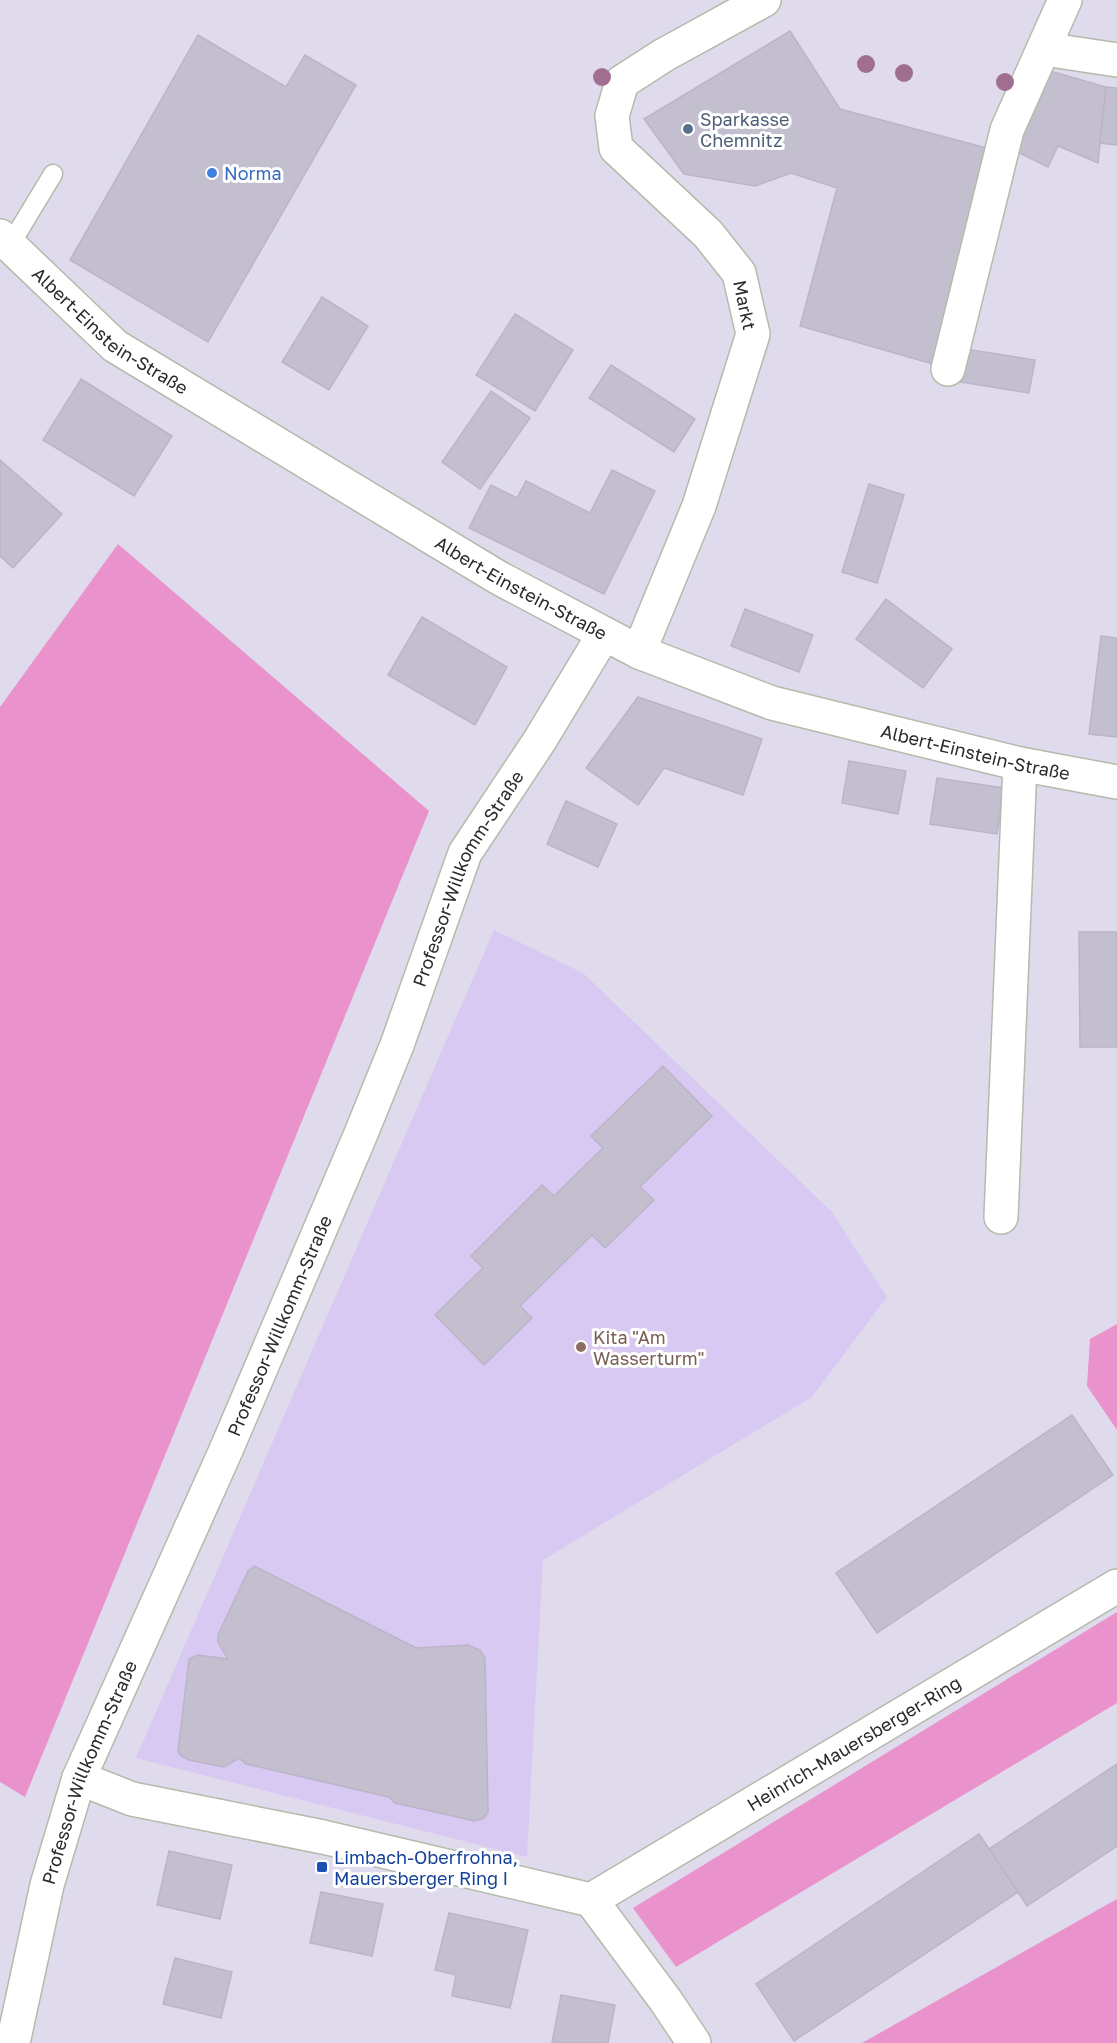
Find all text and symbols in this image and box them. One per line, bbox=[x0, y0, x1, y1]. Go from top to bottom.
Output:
place label: Sparkasse Chemnitz bbox=[700, 108, 789, 151]
marker: Sparkasse Chemnitz bbox=[681, 122, 695, 136]
place label: Norma bbox=[224, 162, 282, 184]
marker: Norma bbox=[205, 166, 219, 180]
street label: Albert-Einstein-Straße bbox=[28, 262, 192, 399]
street label: Markt bbox=[729, 278, 761, 332]
street label: Albert-Einstein-Straße bbox=[431, 531, 611, 644]
street label: Albert-Einstein-Straße bbox=[879, 719, 1072, 784]
street label: Professor-Willkomm-Straße bbox=[408, 766, 528, 990]
street label: Professor-Willkomm-Straße bbox=[222, 1212, 336, 1439]
place label: Kita "Am Wasserturm" bbox=[593, 1326, 705, 1369]
marker: Kita "Am Wasserturm" bbox=[574, 1340, 588, 1354]
street label: Professor-Willkomm-Straße bbox=[37, 1657, 141, 1887]
street label: Heinrich-Mauersberger-Ring bbox=[743, 1671, 965, 1815]
place label: Limbach-Oberfrohna, Mauersberger Ring I bbox=[334, 1846, 518, 1889]
marker: Limbach-Oberfrohna, Mauersberger Ring I bbox=[315, 1860, 329, 1874]

